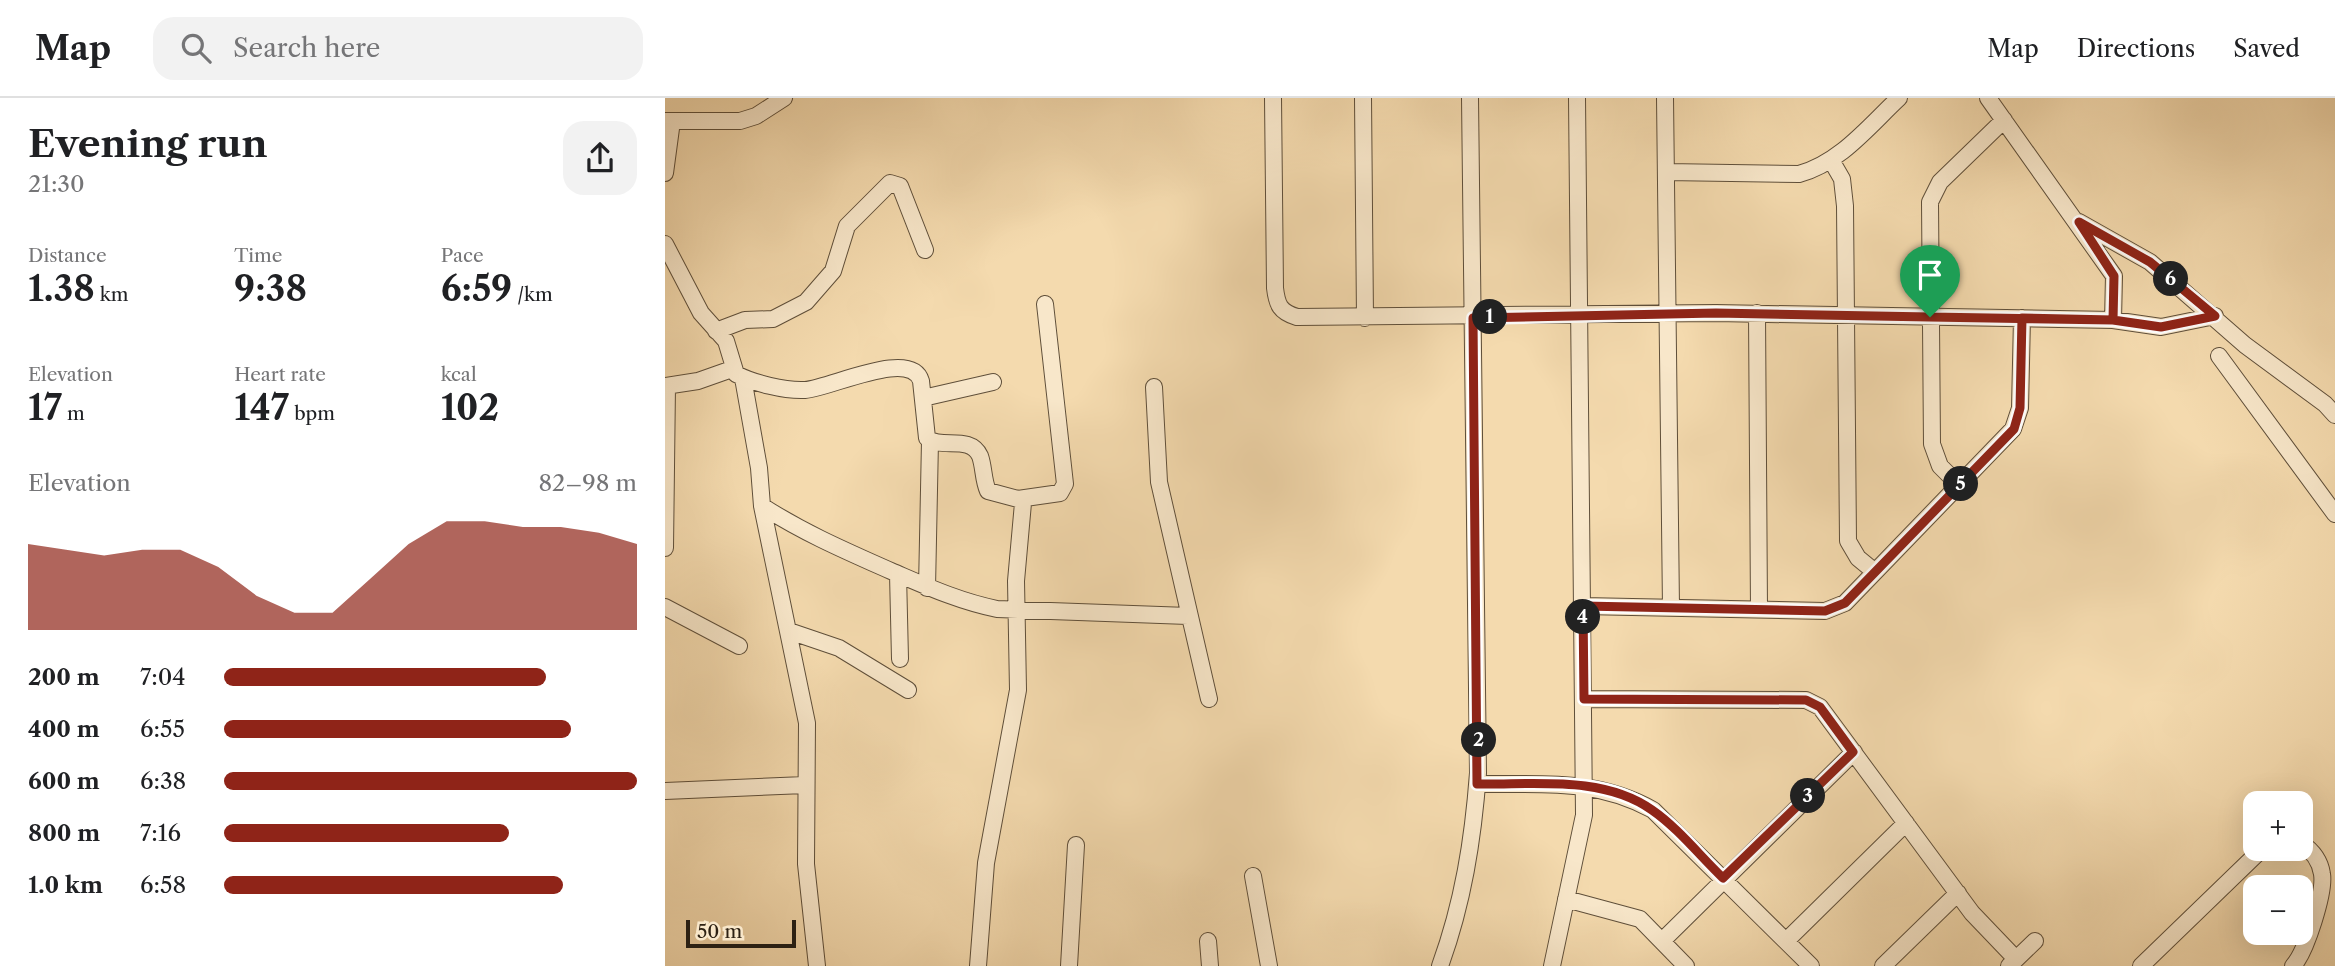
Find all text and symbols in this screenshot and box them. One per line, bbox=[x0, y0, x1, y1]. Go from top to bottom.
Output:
search box bbox=[153, 17, 643, 80]
text: Map bbox=[35, 28, 111, 69]
icon: search bbox=[177, 29, 215, 67]
text: Search here bbox=[233, 32, 380, 64]
text: Map bbox=[1987, 34, 2039, 63]
text: Directions bbox=[2077, 34, 2195, 63]
text: Saved bbox=[2233, 34, 2300, 63]
text: Evening run bbox=[28, 120, 268, 167]
button: share bbox=[563, 121, 637, 195]
text: 21:30 bbox=[28, 170, 85, 198]
text: Distance bbox=[28, 244, 107, 267]
text: Time bbox=[234, 244, 282, 267]
text: Pace bbox=[441, 244, 484, 267]
pin bbox=[1900, 245, 1960, 317]
icon: arrive bbox=[1911, 256, 1949, 294]
pin: 6 bbox=[2153, 262, 2189, 296]
text: 1.38 bbox=[28, 267, 95, 310]
text: 9:38 bbox=[234, 267, 307, 310]
text: 6:59 bbox=[441, 267, 512, 310]
text: 6 bbox=[2165, 267, 2176, 290]
text: km bbox=[95, 283, 129, 306]
text: /km bbox=[512, 283, 553, 306]
pin: 1 bbox=[1473, 300, 1507, 334]
text: 1 bbox=[1485, 305, 1494, 328]
text: Elevation bbox=[28, 363, 113, 386]
text: Heart rate bbox=[234, 363, 326, 386]
text: kcal bbox=[441, 363, 477, 386]
text: 17 bbox=[28, 386, 62, 429]
text: 147 bbox=[234, 386, 289, 429]
text: 102 bbox=[441, 386, 499, 429]
text: m bbox=[62, 402, 85, 425]
text: bpm bbox=[289, 402, 335, 425]
pin: 5 bbox=[1943, 466, 1979, 502]
text: Elevation bbox=[28, 469, 131, 497]
text: 82–98 m bbox=[538, 469, 637, 497]
text: 5 bbox=[1955, 472, 1966, 495]
pin: 4 bbox=[1565, 600, 1601, 634]
text: 4 bbox=[1577, 605, 1588, 628]
text: 200 m bbox=[28, 663, 100, 691]
text: 7:04 bbox=[140, 663, 186, 691]
text: 400 m bbox=[28, 715, 100, 743]
text: 6:55 bbox=[140, 715, 185, 743]
pin: 2 bbox=[1461, 722, 1497, 758]
text: 2 bbox=[1473, 728, 1484, 751]
text: 600 m bbox=[28, 767, 100, 795]
text: 6:38 bbox=[140, 767, 186, 795]
pin: 3 bbox=[1791, 778, 1825, 814]
text: 3 bbox=[1802, 784, 1813, 807]
map controls bbox=[2243, 791, 2313, 945]
button: + bbox=[2243, 791, 2313, 861]
text: 800 m bbox=[28, 819, 100, 847]
text: 7:16 bbox=[140, 819, 181, 847]
text: 1.0 km bbox=[28, 871, 103, 899]
text: 6:58 bbox=[140, 871, 186, 899]
button: − bbox=[2243, 875, 2313, 945]
scale bar bbox=[686, 917, 796, 949]
text: 50 m bbox=[697, 920, 742, 943]

